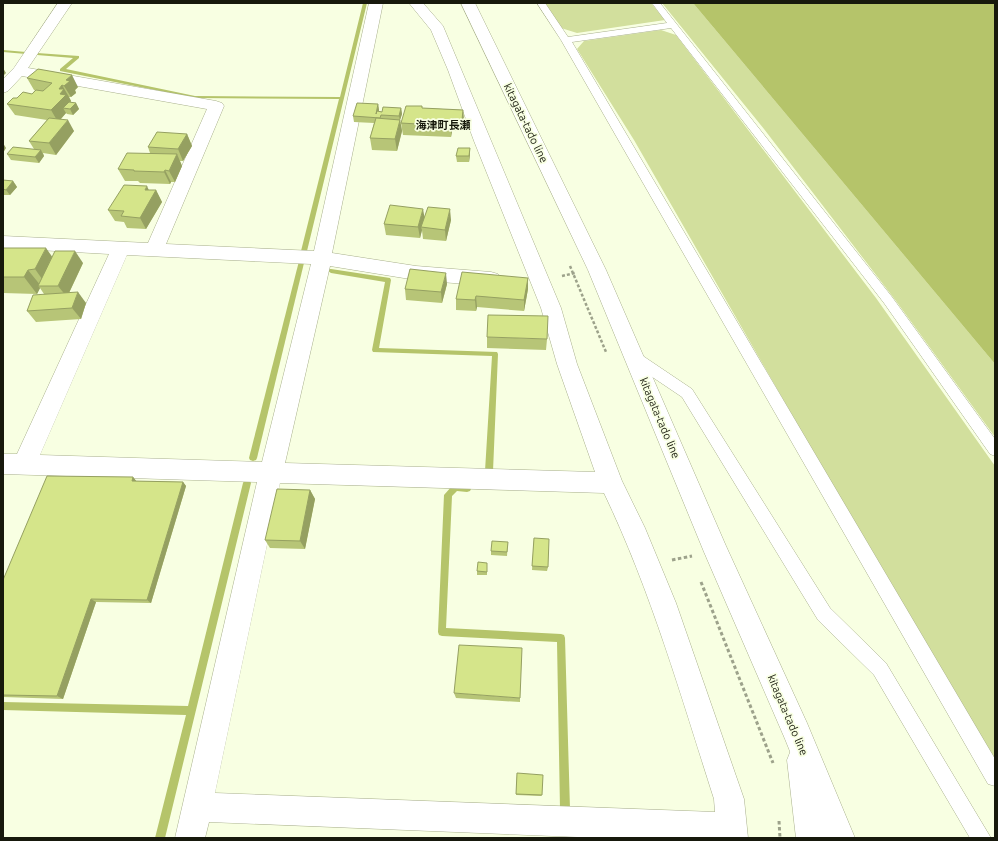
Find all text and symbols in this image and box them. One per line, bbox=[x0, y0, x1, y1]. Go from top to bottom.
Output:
street label: kitagata-tado line bbox=[502, 81, 550, 165]
district label: 海津町長瀬 bbox=[416, 119, 471, 131]
street label: kitagata-tado line bbox=[638, 376, 682, 460]
street label: kitagata-tado line bbox=[766, 673, 810, 757]

